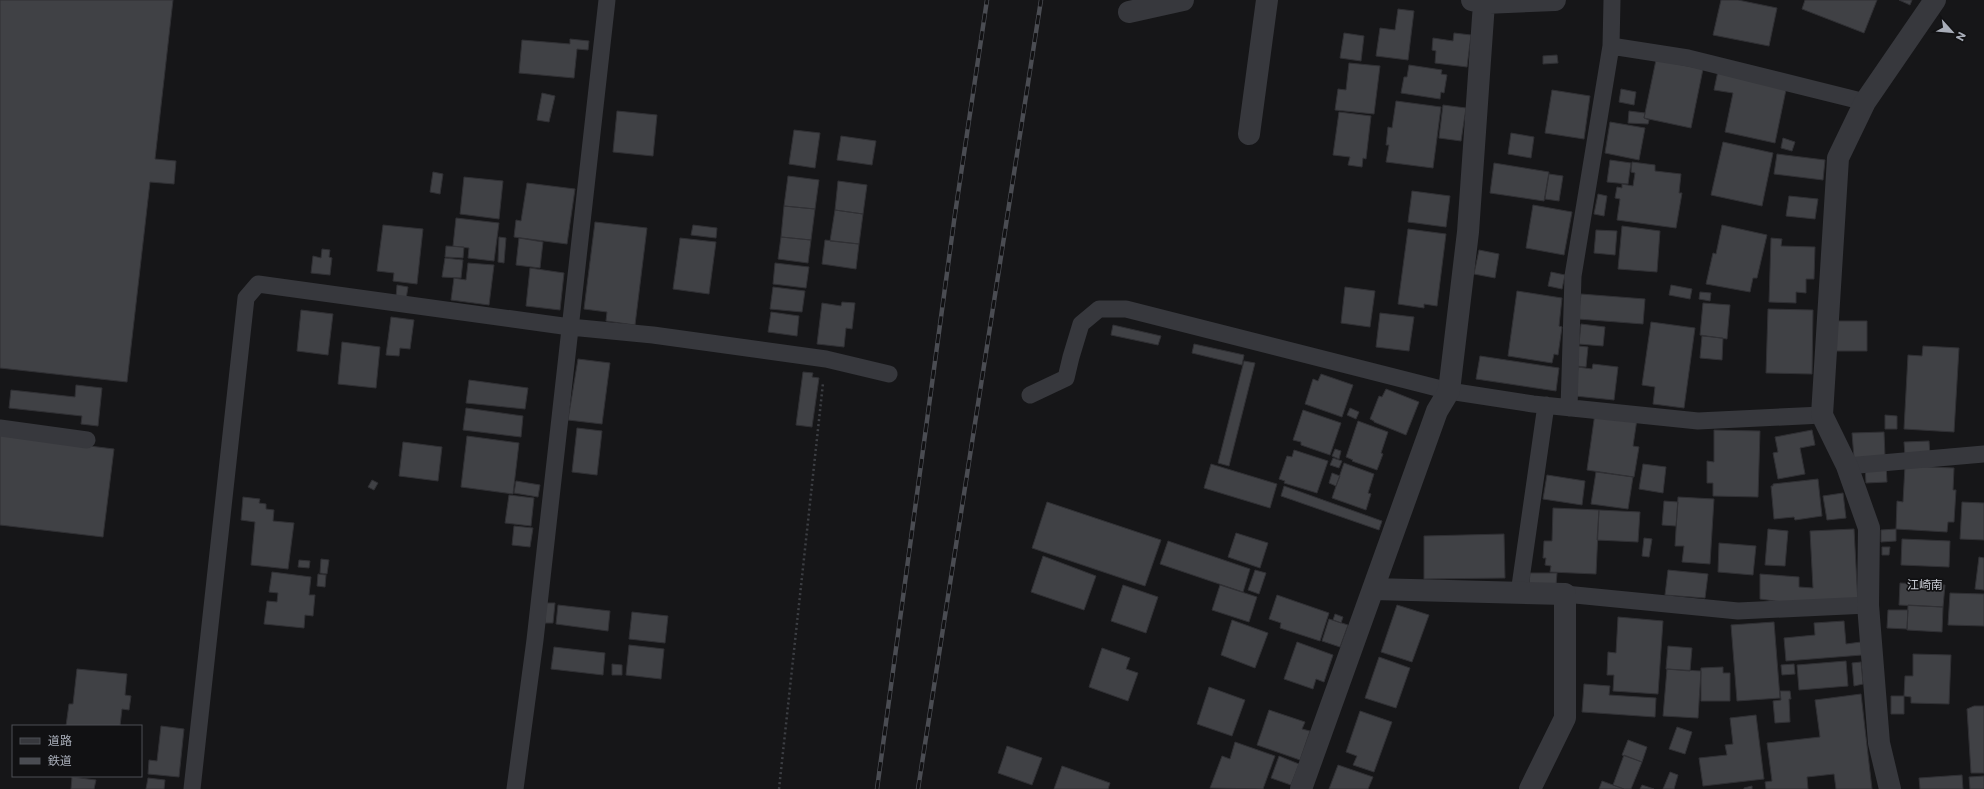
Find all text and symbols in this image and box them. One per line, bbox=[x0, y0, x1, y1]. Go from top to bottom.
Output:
north arrow bbox=[1932, 12, 1972, 52]
text: N bbox=[1954, 30, 1969, 43]
district label: 江崎南 bbox=[1907, 577, 1943, 591]
legend bbox=[12, 725, 142, 777]
text: 道路 bbox=[48, 733, 72, 747]
text: 鉄道 bbox=[48, 753, 72, 767]

